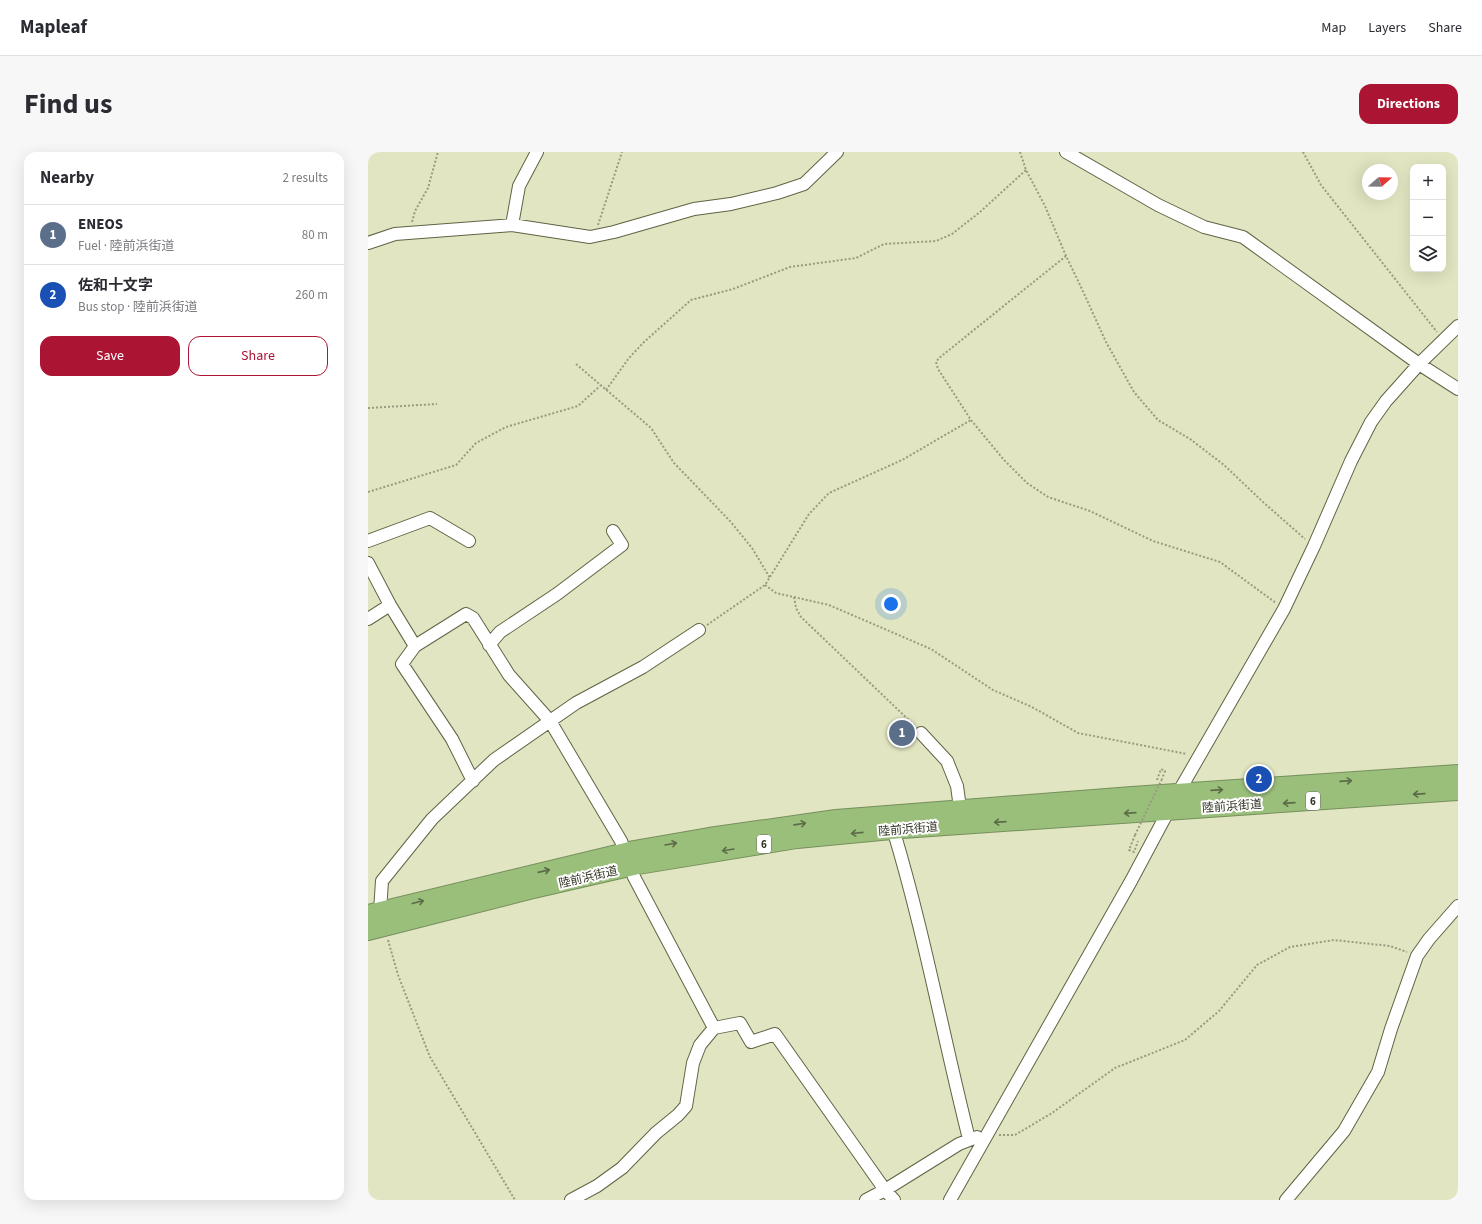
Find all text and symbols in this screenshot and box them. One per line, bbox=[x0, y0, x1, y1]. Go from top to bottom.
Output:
text: Mapleaf bbox=[20, 14, 87, 41]
text: Map bbox=[1321, 18, 1346, 38]
text: Layers bbox=[1368, 18, 1406, 38]
text: Share bbox=[1428, 18, 1462, 38]
text: Find us bbox=[24, 84, 112, 124]
button: Directions bbox=[1359, 84, 1458, 124]
north arrow bbox=[1362, 164, 1398, 200]
map controls bbox=[1410, 164, 1446, 272]
button: + bbox=[1410, 164, 1446, 200]
text: Nearby bbox=[40, 166, 94, 190]
text: 2 results bbox=[283, 169, 328, 187]
button: − bbox=[1410, 200, 1446, 236]
text: ENEOS bbox=[78, 214, 123, 235]
text: 1 bbox=[50, 226, 56, 244]
text: 80 m bbox=[302, 226, 328, 244]
button: layers bbox=[1410, 236, 1446, 272]
text: Fuel · 陸前浜街道 bbox=[78, 237, 174, 255]
text: 佐和十文字 bbox=[78, 275, 153, 296]
text: 2 bbox=[50, 286, 56, 304]
text: 260 m bbox=[295, 286, 328, 304]
text: Bus stop · 陸前浜街道 bbox=[78, 298, 198, 316]
button: Save bbox=[40, 336, 180, 376]
button: Share bbox=[188, 336, 328, 376]
your location bbox=[881, 594, 901, 614]
pin: 1 bbox=[889, 718, 915, 748]
pin: 2 bbox=[1246, 764, 1272, 794]
one-way arrow bbox=[1339, 778, 1352, 785]
one-way arrow bbox=[1210, 786, 1223, 794]
one-way arrow bbox=[1413, 790, 1426, 797]
road number: 6 bbox=[1306, 792, 1320, 810]
street label: 陸前浜街道 bbox=[1202, 796, 1263, 817]
one-way arrow bbox=[1283, 799, 1296, 806]
one-way arrow bbox=[1124, 810, 1137, 817]
street label: 陸前浜街道 bbox=[877, 818, 939, 841]
one-way arrow bbox=[994, 818, 1007, 825]
one-way arrow bbox=[793, 820, 806, 828]
one-way arrow bbox=[851, 829, 864, 837]
road number: 6 bbox=[757, 835, 771, 853]
one-way arrow bbox=[664, 839, 677, 847]
one-way arrow bbox=[722, 846, 735, 854]
street label: 陸前浜街道 bbox=[557, 862, 619, 893]
one-way arrow bbox=[538, 867, 551, 874]
one-way arrow bbox=[411, 897, 424, 905]

